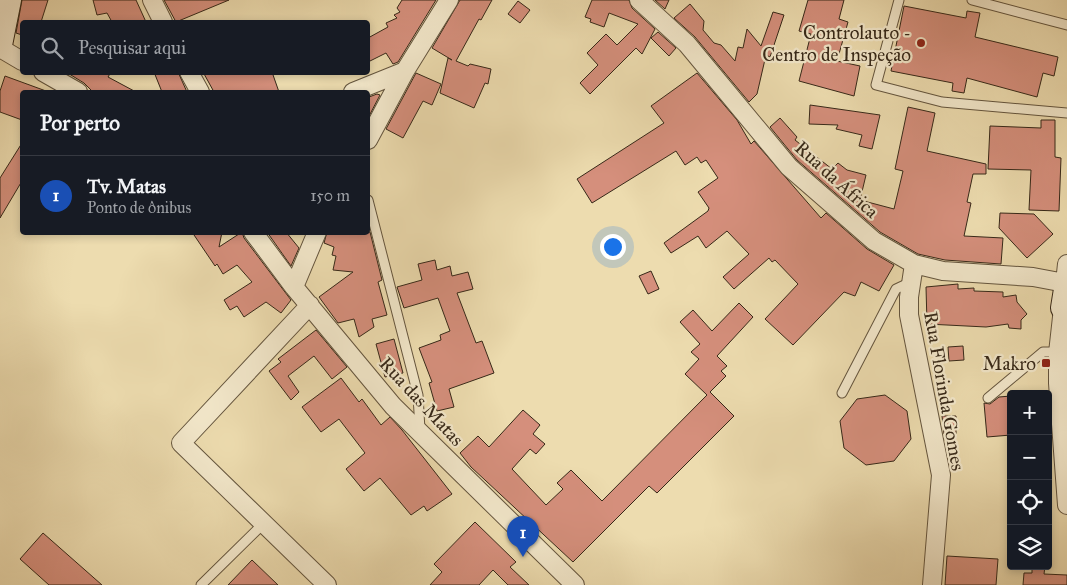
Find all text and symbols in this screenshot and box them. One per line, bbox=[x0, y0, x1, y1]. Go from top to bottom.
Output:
search box bbox=[20, 20, 370, 75]
place label: Controlauto - Centro de Inspeção bbox=[762, 21, 911, 66]
icon: search bbox=[38, 34, 66, 62]
text: Pesquisar aqui bbox=[78, 36, 186, 59]
marker: Controlauto - Centro de Inspeção bbox=[915, 37, 927, 49]
text: Por perto bbox=[40, 110, 120, 136]
street label: Rua da África bbox=[790, 135, 885, 224]
text: Tv. Matas bbox=[87, 175, 166, 198]
text: 1 bbox=[53, 186, 59, 205]
text: 150 m bbox=[310, 186, 350, 205]
text: Ponto de ônibus bbox=[87, 198, 191, 217]
your location bbox=[600, 234, 626, 260]
street label: Rua Florinda Gomes bbox=[919, 310, 970, 472]
street label: Rua das Matas bbox=[375, 352, 469, 451]
place label: Makro bbox=[983, 352, 1036, 375]
marker: Makro bbox=[1040, 357, 1052, 369]
map controls bbox=[1007, 390, 1052, 570]
button: + bbox=[1007, 390, 1052, 435]
button: − bbox=[1007, 435, 1052, 480]
button: locate bbox=[1007, 480, 1052, 525]
pin: 1 bbox=[507, 516, 539, 557]
button: layers bbox=[1007, 525, 1052, 570]

